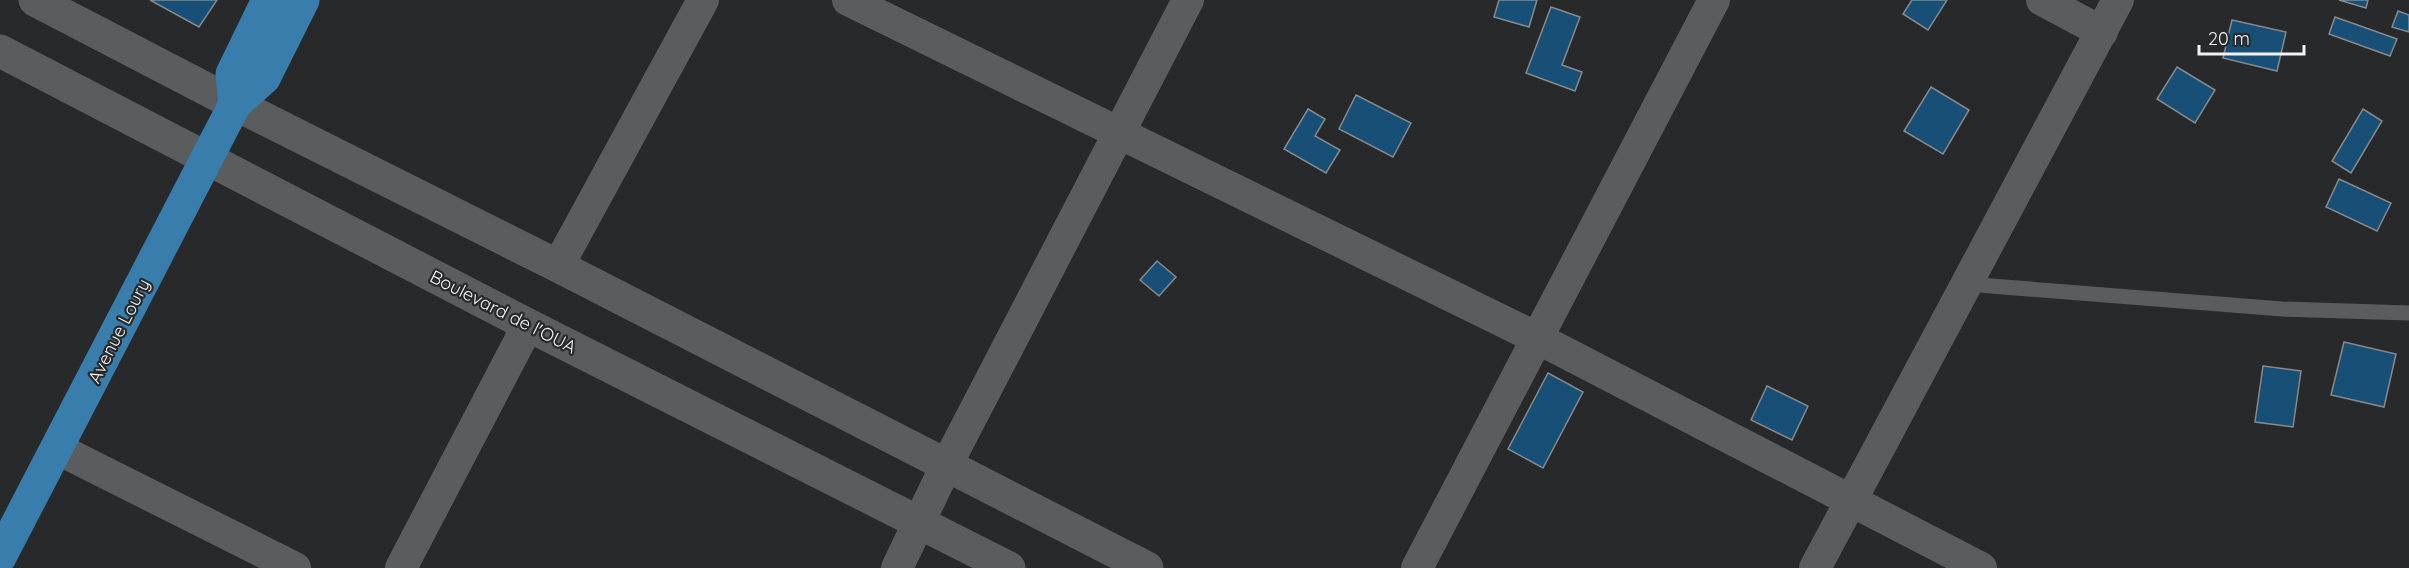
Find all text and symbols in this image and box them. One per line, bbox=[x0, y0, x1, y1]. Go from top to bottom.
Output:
scale bar bbox=[2199, 18, 2304, 56]
text: 20 m bbox=[2208, 27, 2250, 50]
street label: Boulevard de l'OUA bbox=[426, 265, 581, 359]
street label: Avenue Loury bbox=[82, 275, 155, 387]

